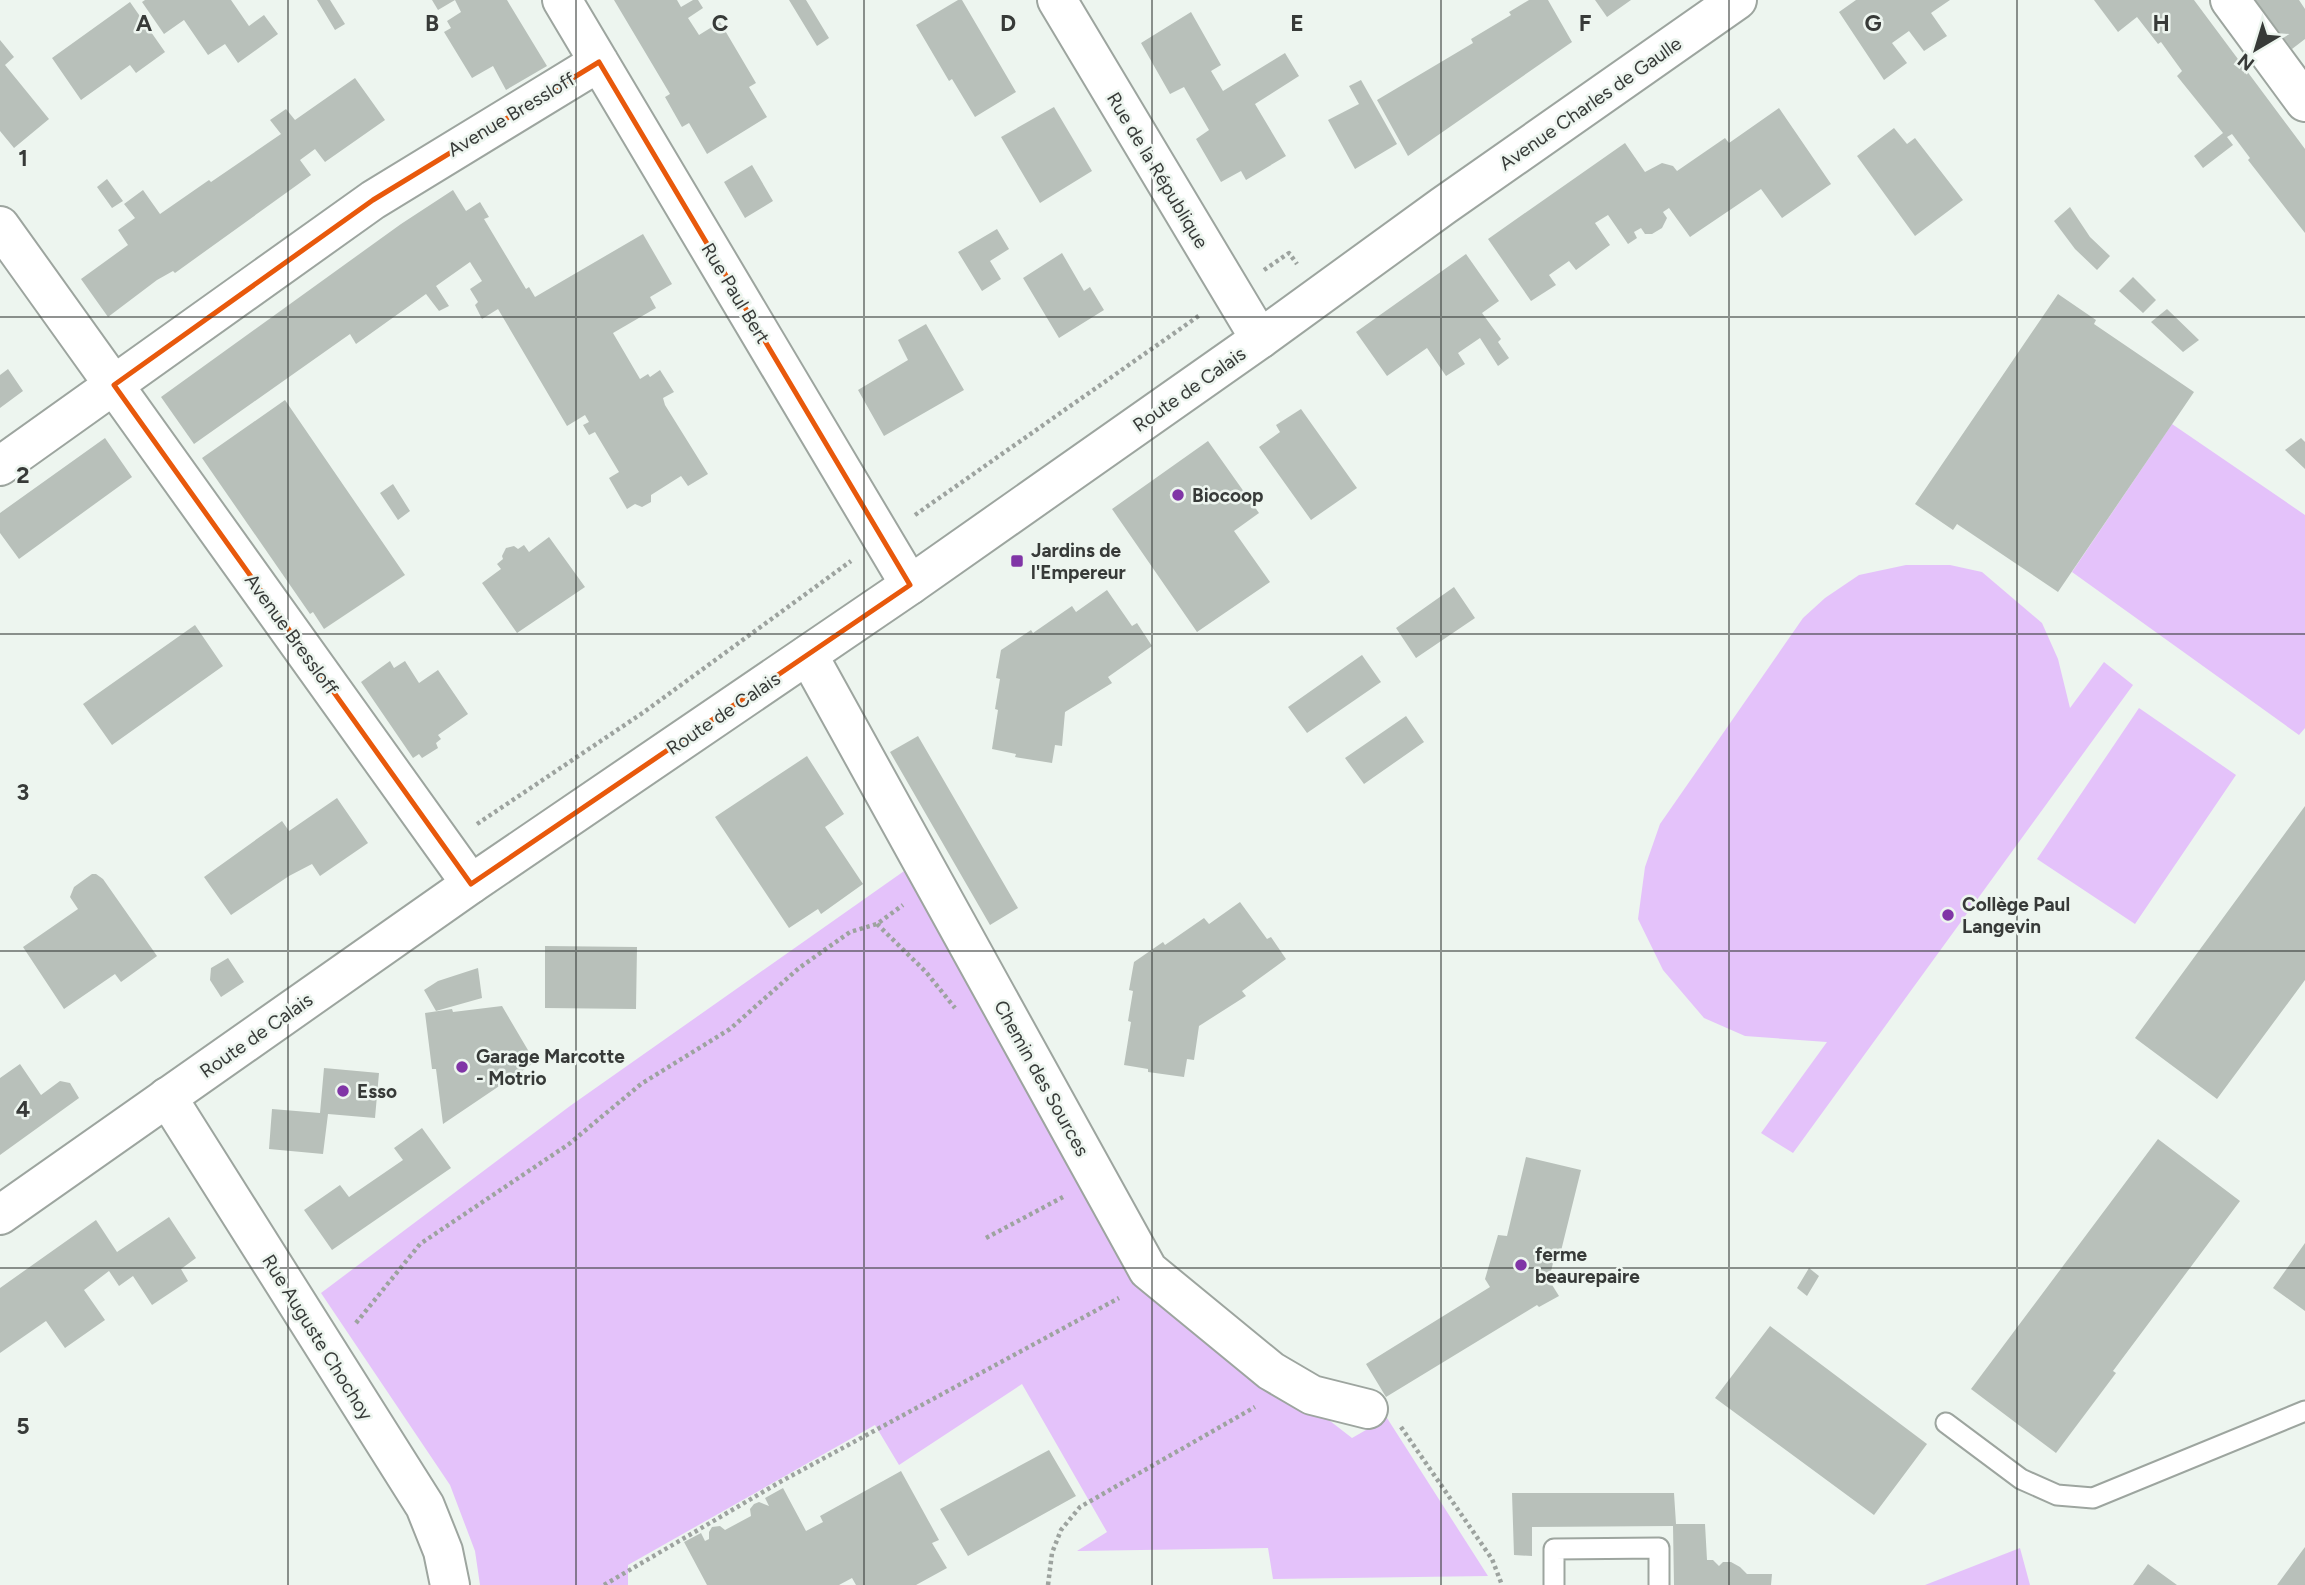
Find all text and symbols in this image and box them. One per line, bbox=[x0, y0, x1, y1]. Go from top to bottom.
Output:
text: A bbox=[136, 9, 153, 37]
text: B bbox=[425, 9, 439, 37]
text: C bbox=[712, 9, 729, 37]
text: D bbox=[1000, 9, 1016, 37]
text: E bbox=[1290, 9, 1304, 37]
text: F bbox=[1579, 9, 1592, 37]
text: G bbox=[1864, 9, 1882, 37]
text: H bbox=[2152, 9, 2170, 37]
north arrow bbox=[2221, 14, 2291, 84]
street label: Avenue Charles de Gaulle bbox=[1495, 32, 1686, 175]
text: N bbox=[2233, 48, 2259, 76]
street label: Avenue Bressloff bbox=[443, 67, 579, 161]
street label: Rue de la République bbox=[1102, 88, 1213, 253]
text: 1 bbox=[18, 144, 28, 172]
street label: Rue Paul Bert bbox=[697, 239, 775, 348]
street label: Route de Calais bbox=[1128, 342, 1250, 437]
text: 2 bbox=[16, 461, 30, 489]
place label: Biocoop bbox=[1192, 484, 1264, 507]
marker: Biocoop bbox=[1170, 487, 1186, 503]
place label: Jardins de l'Empereur bbox=[1031, 539, 1126, 584]
marker: Jardins de l'Empereur bbox=[1009, 553, 1025, 569]
street label: Avenue Bressloff bbox=[240, 569, 343, 699]
street label: Route de Calais bbox=[662, 667, 785, 760]
text: 3 bbox=[17, 778, 29, 806]
place label: Collège Paul Langevin bbox=[1962, 893, 2070, 938]
marker: Collège Paul Langevin bbox=[1940, 907, 1956, 923]
street label: Route de Calais bbox=[195, 988, 317, 1083]
street label: Chemin des Sources bbox=[989, 996, 1094, 1160]
place label: Garage Marcotte - Motrio bbox=[476, 1045, 625, 1090]
marker: Garage Marcotte - Motrio bbox=[454, 1059, 470, 1075]
place label: Esso bbox=[357, 1080, 397, 1103]
marker: Esso bbox=[335, 1083, 351, 1099]
text: 4 bbox=[16, 1095, 30, 1123]
place label: ferme beaurepaire bbox=[1535, 1243, 1640, 1288]
street label: Rue Auguste Chochoy bbox=[257, 1250, 378, 1424]
marker: ferme beaurepaire bbox=[1513, 1257, 1529, 1273]
text: 5 bbox=[16, 1412, 30, 1440]

